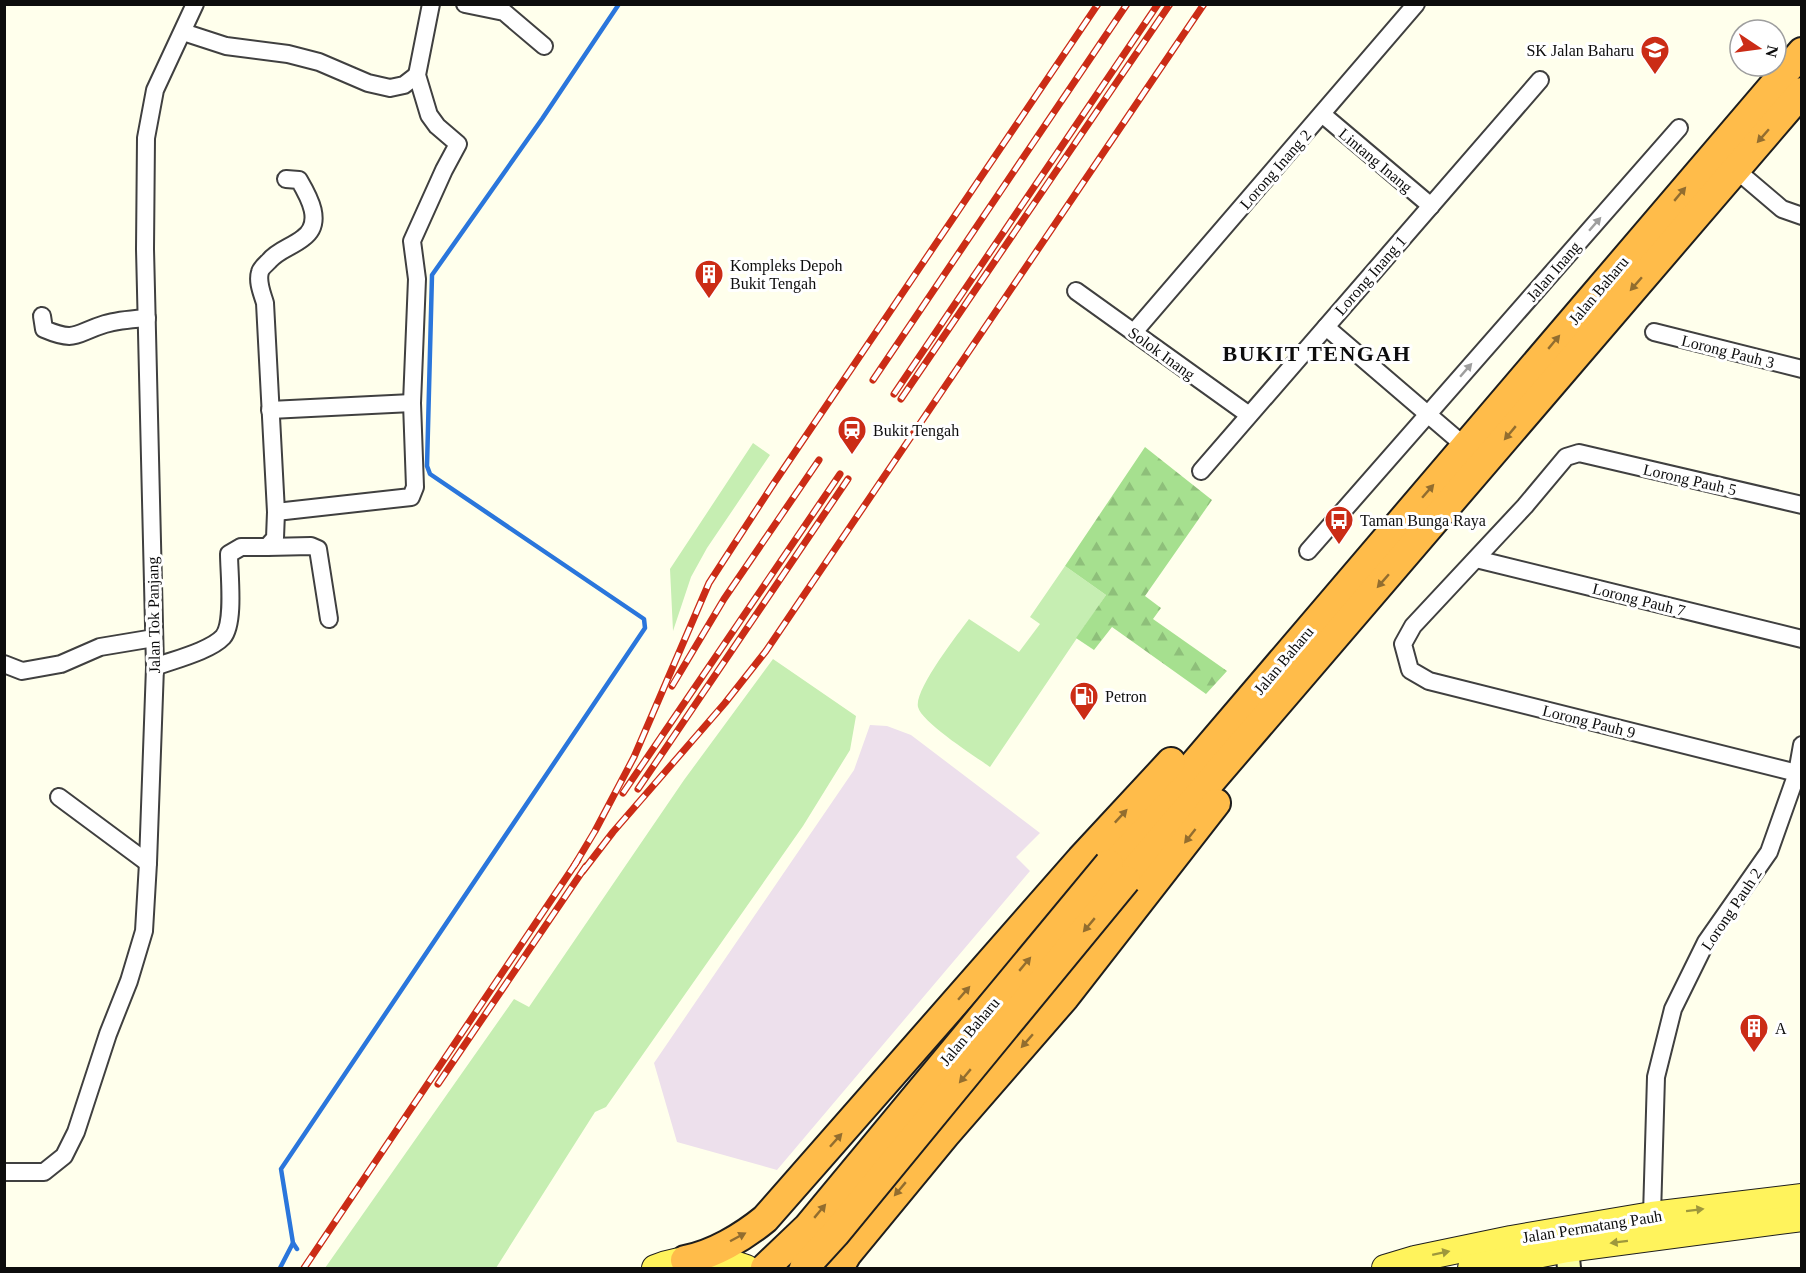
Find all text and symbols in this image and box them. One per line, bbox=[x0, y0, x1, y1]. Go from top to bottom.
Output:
north arrow bbox=[1728, 18, 1788, 78]
school or university icon: SK Jalan Baharu bbox=[1639, 34, 1671, 76]
place label: SK Jalan Baharu bbox=[1526, 42, 1634, 59]
text: N bbox=[1762, 44, 1782, 59]
street label: Lintang Inang bbox=[1335, 125, 1416, 197]
street label: Lorong Inang 2 bbox=[1236, 126, 1315, 213]
one-way arrow bbox=[1757, 128, 1770, 143]
one-way arrow bbox=[1673, 187, 1686, 202]
one-way arrow bbox=[1588, 216, 1602, 231]
street label: Lorong Inang 1 bbox=[1331, 232, 1410, 319]
street label: Jalan Inang bbox=[1523, 238, 1585, 305]
street label: Jalan Baharu bbox=[1565, 253, 1632, 328]
place label: Kompleks Depoh Bukit Tengah bbox=[730, 257, 842, 293]
building icon: Kompleks Depoh Bukit Tengah bbox=[693, 258, 725, 300]
one-way arrow bbox=[1630, 277, 1643, 292]
street label: Solok Inang bbox=[1125, 324, 1198, 384]
street label: Lorong Pauh 3 bbox=[1679, 332, 1776, 372]
one-way arrow bbox=[1547, 335, 1560, 350]
district label: BUKIT TENGAH bbox=[1223, 341, 1411, 366]
one-way arrow bbox=[1459, 363, 1472, 378]
station icon: Bukit Tengah bbox=[836, 414, 868, 456]
place label: Bukit Tengah bbox=[873, 422, 959, 440]
one-way arrow bbox=[1504, 425, 1517, 440]
street label: Lorong Pauh 5 bbox=[1641, 461, 1738, 499]
one-way arrow bbox=[1421, 484, 1434, 499]
bus stop icon: Taman Bunga Raya bbox=[1323, 504, 1355, 546]
place label: Taman Bunga Raya bbox=[1360, 512, 1486, 530]
street label: Jalan Tok Panjang bbox=[144, 556, 164, 674]
one-way arrow bbox=[1377, 573, 1390, 588]
street label: Lorong Pauh 7 bbox=[1590, 580, 1687, 620]
street label: Jalan Baharu bbox=[1250, 623, 1317, 698]
fuel station icon: Petron bbox=[1068, 680, 1100, 722]
place label: Petron bbox=[1105, 688, 1147, 705]
street label: Lorong Pauh 9 bbox=[1540, 702, 1637, 742]
one-way arrow bbox=[1114, 809, 1128, 824]
one-way arrow bbox=[1185, 829, 1197, 844]
street label: Lorong Pauh 2 bbox=[1698, 865, 1766, 954]
one-way arrow bbox=[1082, 917, 1095, 933]
one-way arrow bbox=[1018, 957, 1031, 972]
one-way arrow bbox=[957, 986, 970, 1001]
street label: Jalan Baharu bbox=[936, 994, 1003, 1069]
building icon: A bbox=[1738, 1012, 1770, 1054]
place label: A bbox=[1775, 1020, 1787, 1037]
one-way arrow bbox=[1020, 1033, 1033, 1049]
one-way arrow bbox=[958, 1068, 971, 1084]
one-way arrow bbox=[829, 1133, 842, 1148]
one-way arrow bbox=[894, 1181, 907, 1196]
one-way arrow bbox=[814, 1203, 827, 1219]
one-way arrow bbox=[1686, 1205, 1705, 1215]
street label: Jalan Permatang Pauh bbox=[1521, 1207, 1663, 1247]
one-way arrow bbox=[730, 1232, 747, 1242]
one-way arrow bbox=[1609, 1238, 1628, 1247]
one-way arrow bbox=[1432, 1248, 1450, 1258]

